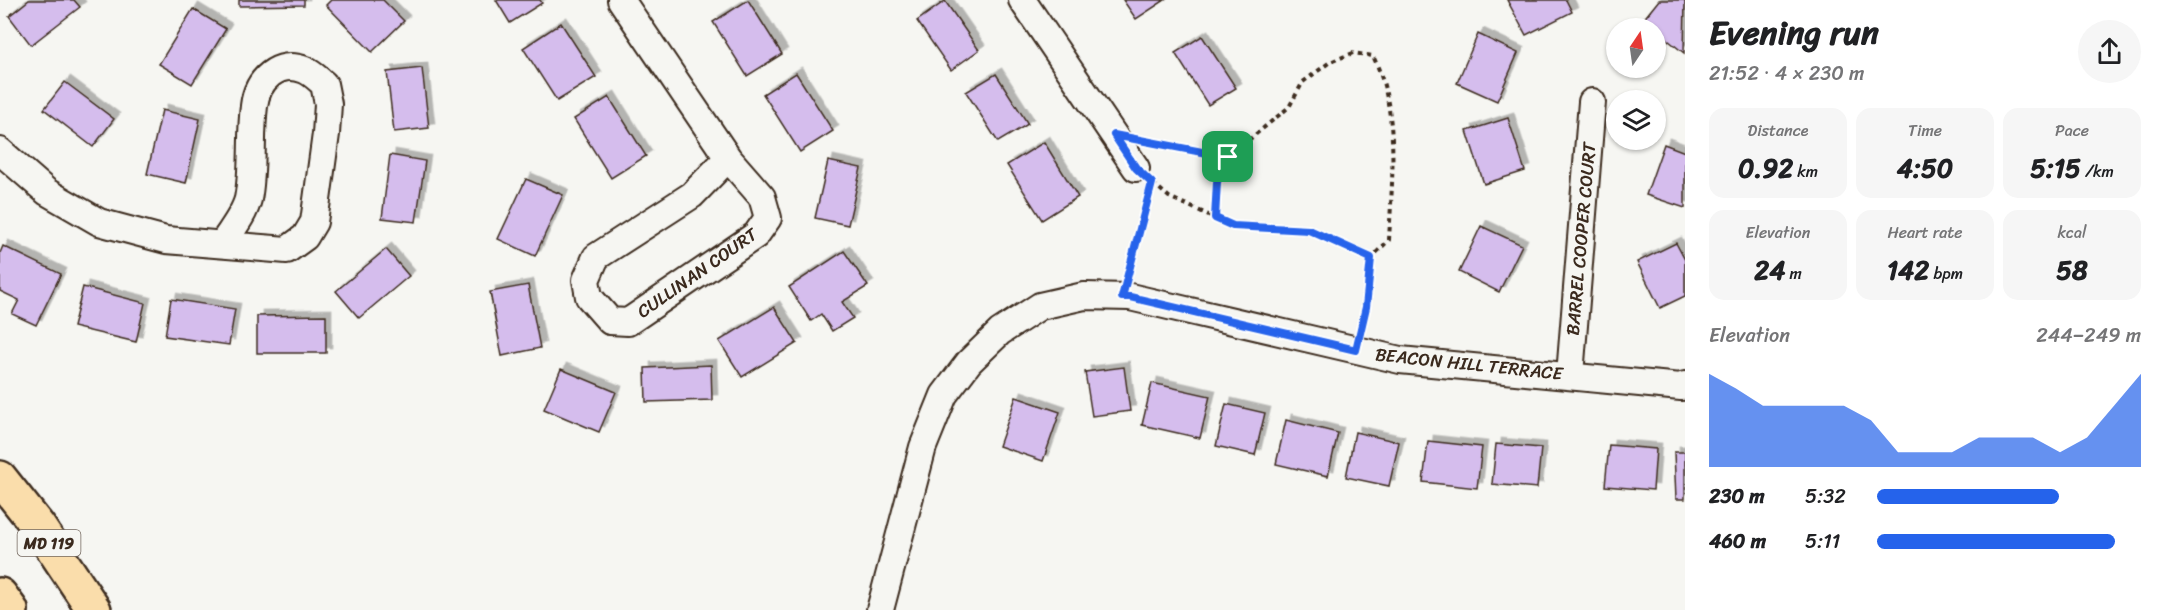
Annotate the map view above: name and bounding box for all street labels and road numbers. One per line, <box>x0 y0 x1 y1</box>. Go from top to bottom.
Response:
street label: BARREL COOPER COURT <box>1557 140 1605 337</box>
street label: CULLINAN COURT <box>630 218 765 327</box>
street label: BEACON HILL TERRACE <box>1374 338 1565 390</box>
road number: MD 119 <box>17 530 80 556</box>

